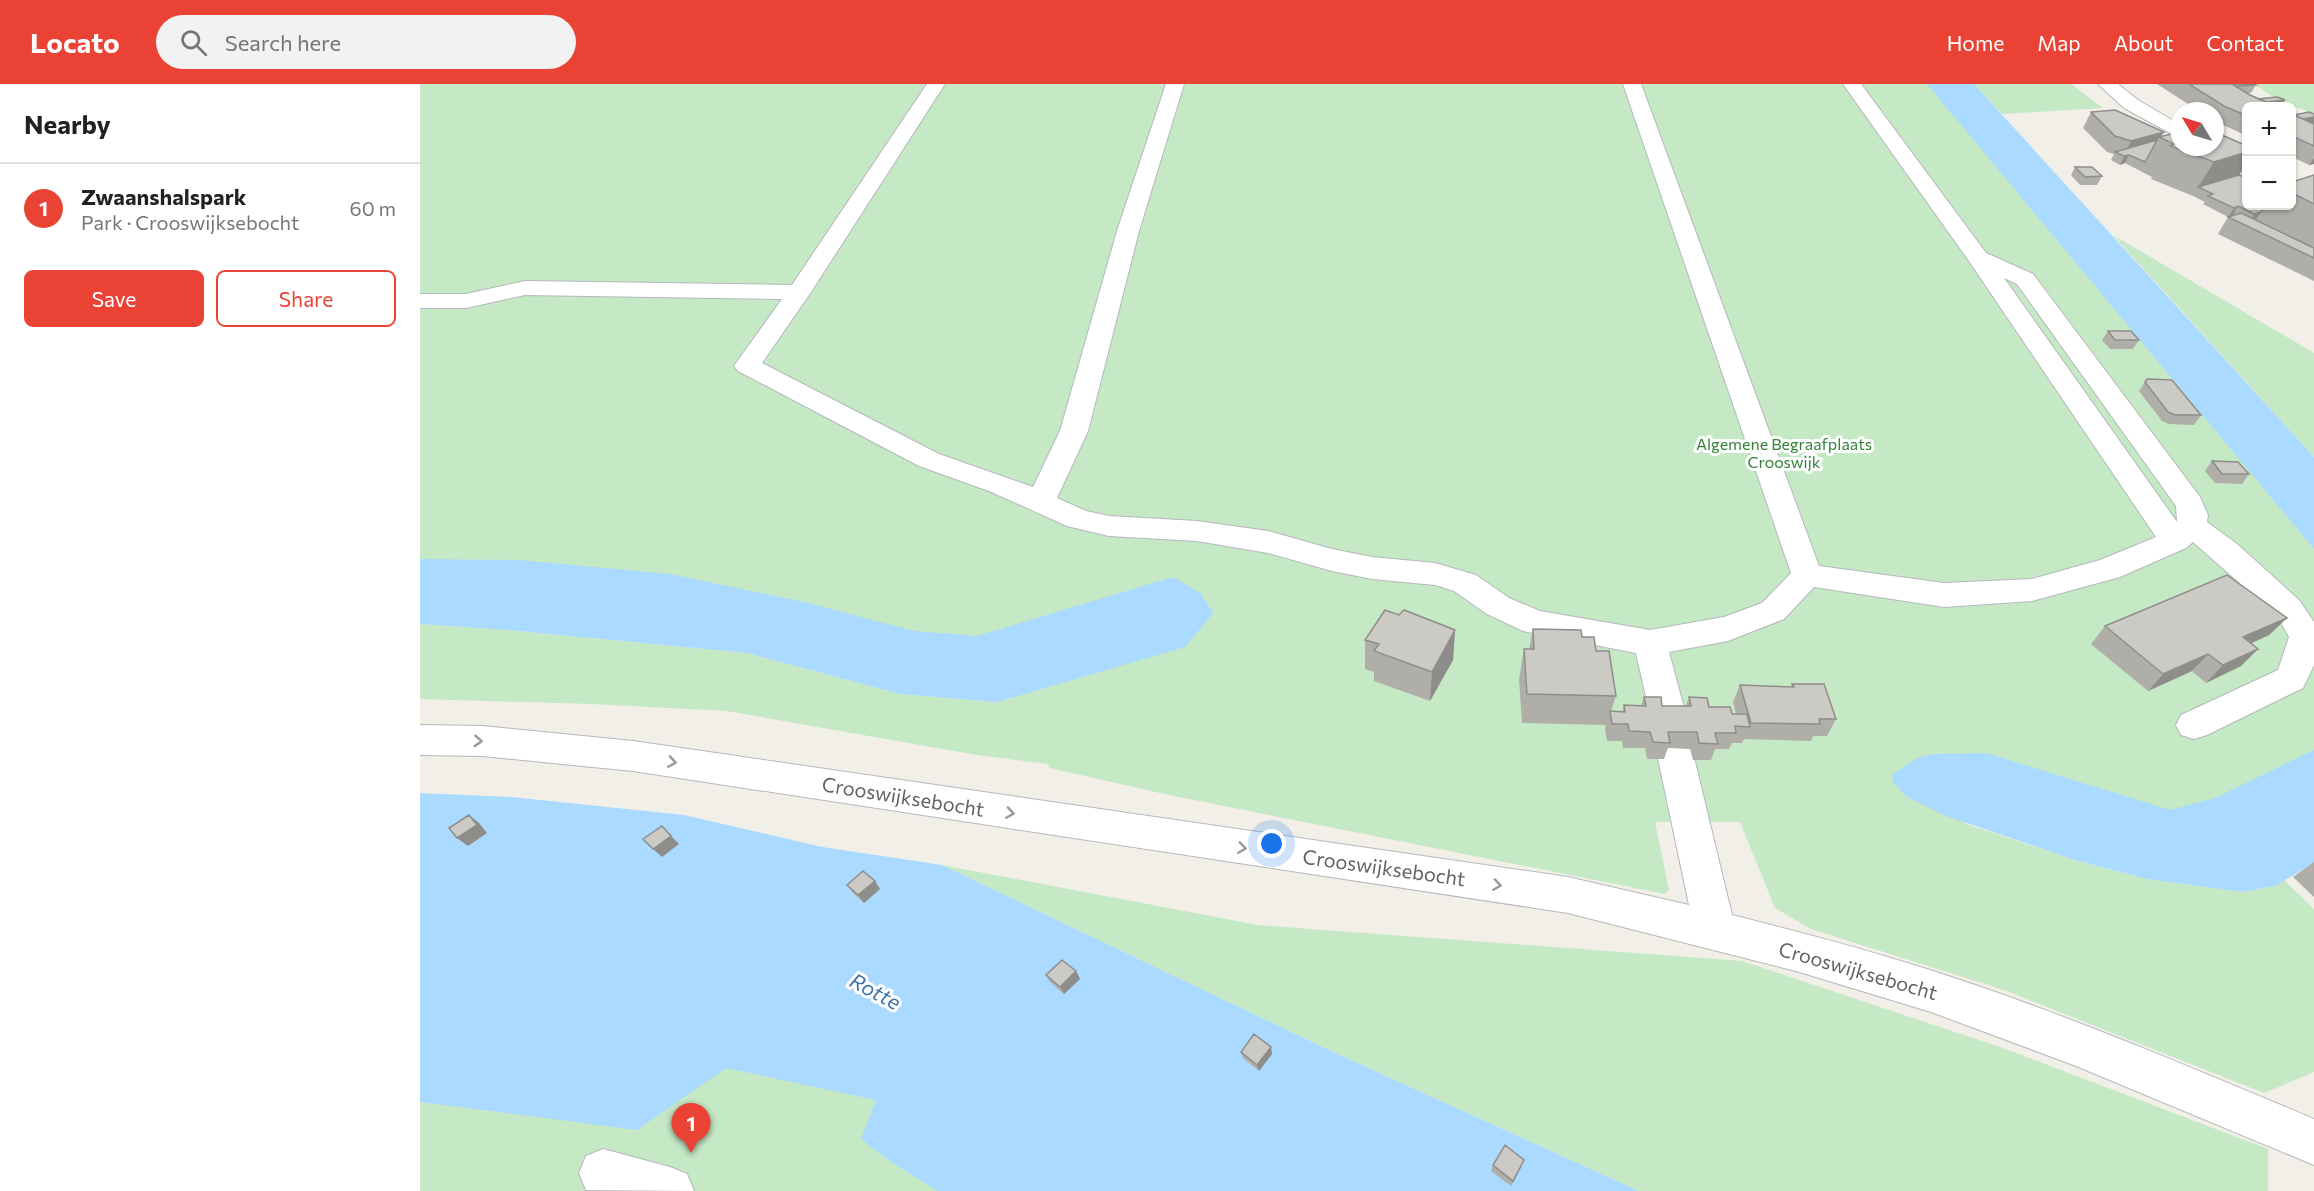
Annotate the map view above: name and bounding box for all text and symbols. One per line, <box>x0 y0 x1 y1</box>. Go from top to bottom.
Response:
search box <box>156 15 576 69</box>
text: Locato <box>30 25 120 59</box>
icon: search <box>177 26 210 59</box>
text: Search here <box>225 29 341 56</box>
text: Home <box>1947 30 2004 55</box>
text: Map <box>2037 30 2081 55</box>
text: About <box>2114 30 2173 55</box>
text: Contact <box>2206 30 2284 55</box>
north arrow <box>2170 102 2224 156</box>
map controls <box>2242 102 2296 210</box>
button: + <box>2242 102 2296 156</box>
text: Nearby <box>24 108 111 139</box>
button: − <box>2242 156 2296 210</box>
text: Zwaanshalspark <box>81 183 246 210</box>
text: 1 <box>39 196 48 220</box>
text: 60 m <box>350 196 396 220</box>
text: Park · Crooswijksebocht <box>81 210 299 234</box>
button: Save <box>24 270 204 327</box>
button: Share <box>216 270 396 327</box>
park label: Algemene Begraafplaats Crooswijk <box>1696 434 1872 471</box>
one-way arrow <box>474 735 483 747</box>
one-way arrow <box>668 756 677 768</box>
street label: Crooswijksebocht <box>820 771 986 821</box>
one-way arrow <box>1006 807 1015 819</box>
your location <box>1257 829 1286 858</box>
one-way arrow <box>1237 842 1246 854</box>
street label: Crooswijksebocht <box>1301 844 1467 890</box>
one-way arrow <box>1493 878 1502 890</box>
street label: Crooswijksebocht <box>1776 936 1940 1004</box>
water label: Rotte <box>846 967 905 1014</box>
pin: 1 <box>672 1104 710 1153</box>

